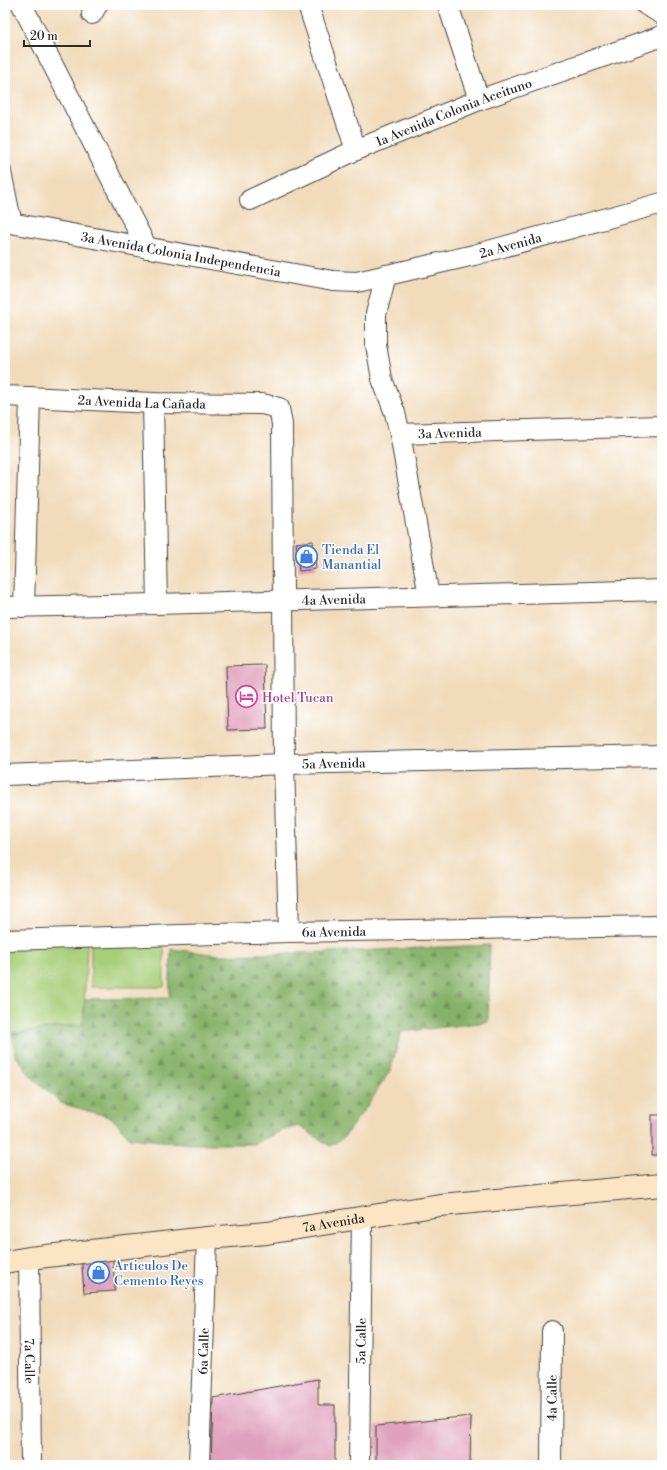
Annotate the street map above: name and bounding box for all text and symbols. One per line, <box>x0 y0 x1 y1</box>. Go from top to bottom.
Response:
scale bar <box>24 22 90 48</box>
text: 20 m <box>30 29 58 44</box>
street label: 1a Avenida Colonia Aceituno <box>373 75 534 150</box>
street label: 3a Avenida Colonia Independencia <box>80 229 283 281</box>
street label: 2a Avenida <box>478 230 544 262</box>
street label: 2a Avenida La Cañada <box>77 392 206 412</box>
street label: 3a Avenida <box>418 424 482 442</box>
place label: Tienda El Manantial <box>322 542 382 573</box>
shop icon: Tienda El Manantial <box>293 543 319 569</box>
street label: 4a Avenida <box>302 591 367 609</box>
hotel icon: Hotel Tucan <box>234 684 260 710</box>
place label: Hotel Tucan <box>262 690 334 706</box>
street label: 5a Avenida <box>302 755 366 773</box>
street label: 6a Avenida <box>302 924 367 941</box>
street label: 7a Avenida <box>301 1210 366 1236</box>
place label: Articulos De Cemento Reyes <box>113 1258 204 1289</box>
shop icon: Articulos De Cemento Reyes <box>85 1259 111 1285</box>
street label: 5a Calle <box>353 1317 370 1364</box>
street label: 6a Calle <box>195 1327 213 1375</box>
street label: 7a Calle <box>21 1338 37 1384</box>
street label: 4a Calle <box>544 1374 561 1421</box>

